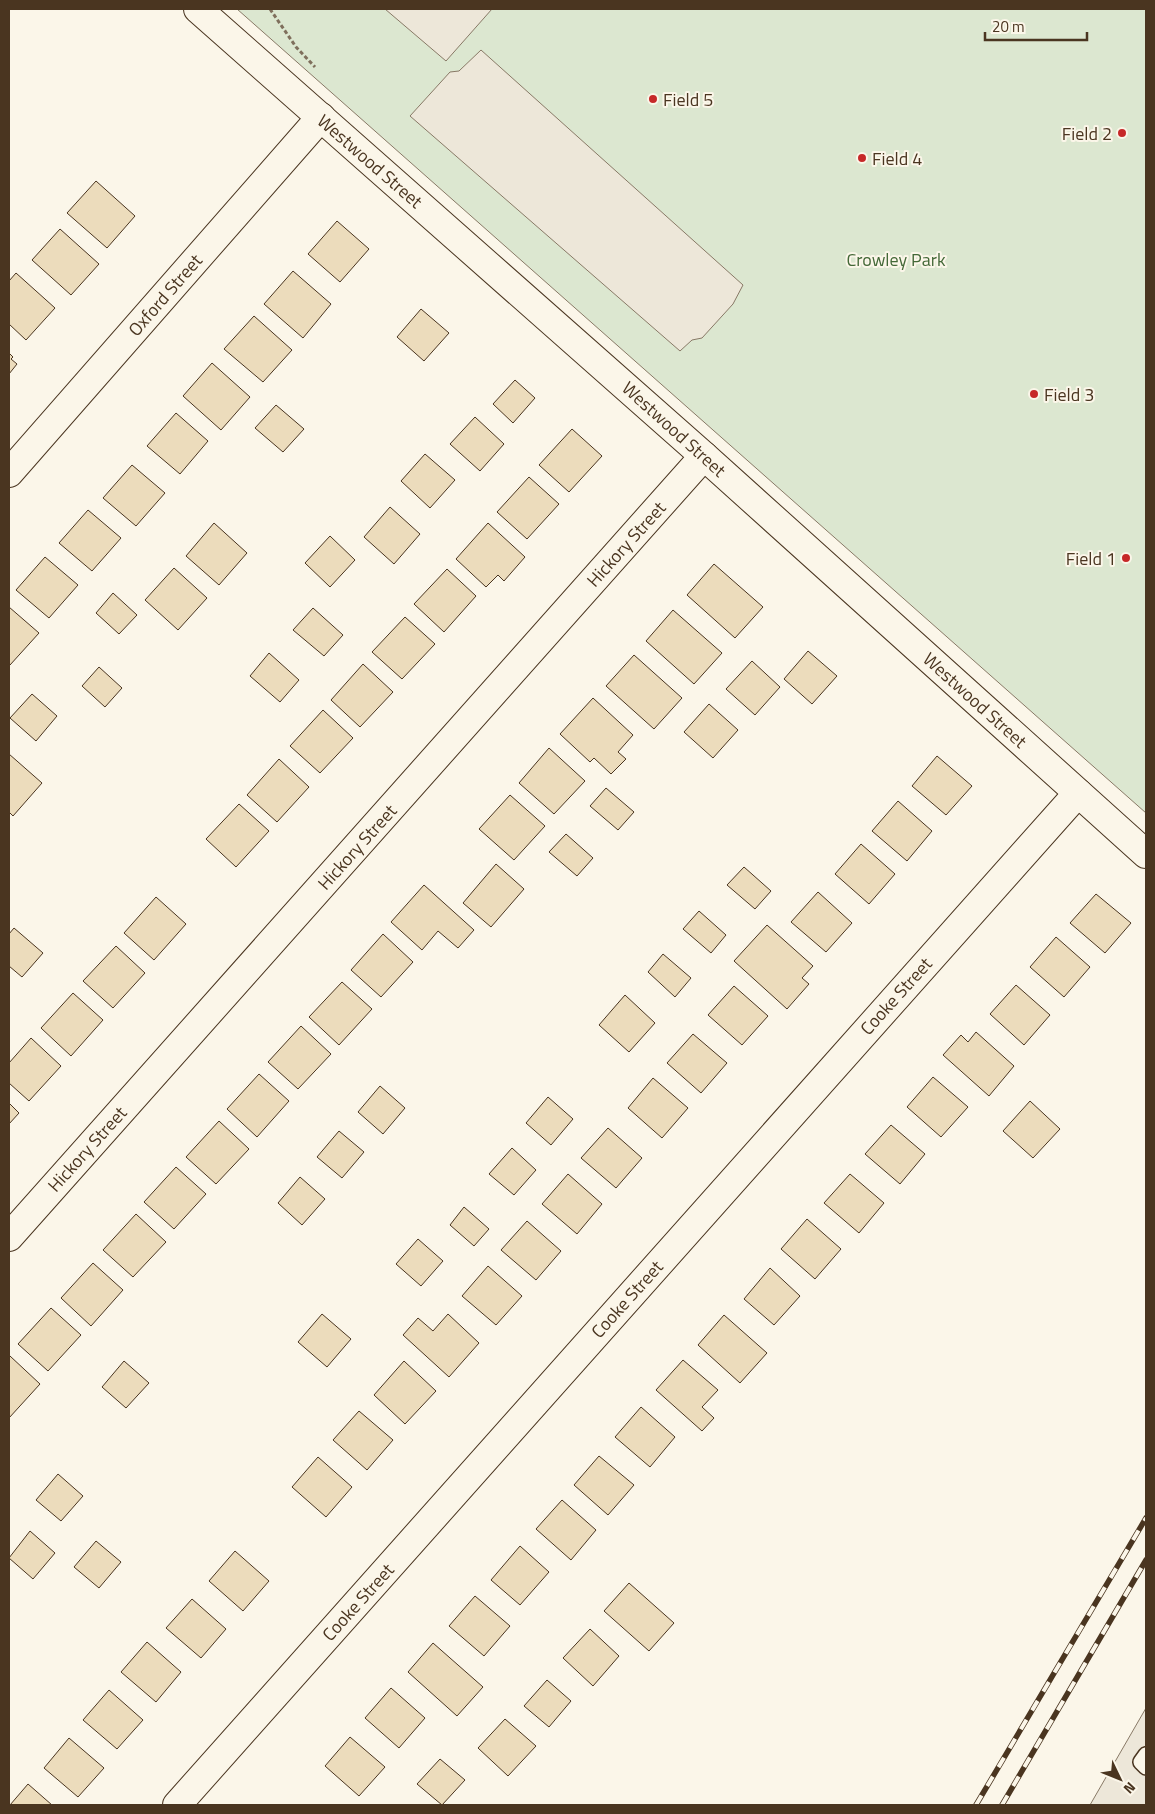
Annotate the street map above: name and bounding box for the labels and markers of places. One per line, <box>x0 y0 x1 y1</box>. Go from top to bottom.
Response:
place label: Field 5 <box>663 86 713 113</box>
marker: Field 5 <box>647 93 659 105</box>
place label: Field 2 <box>1062 120 1112 147</box>
marker: Field 2 <box>1116 127 1128 139</box>
place label: Field 4 <box>872 145 922 172</box>
marker: Field 4 <box>856 152 868 164</box>
place label: Field 3 <box>1044 381 1094 408</box>
marker: Field 3 <box>1028 388 1040 400</box>
place label: Field 1 <box>1066 545 1116 572</box>
marker: Field 1 <box>1120 552 1132 564</box>

